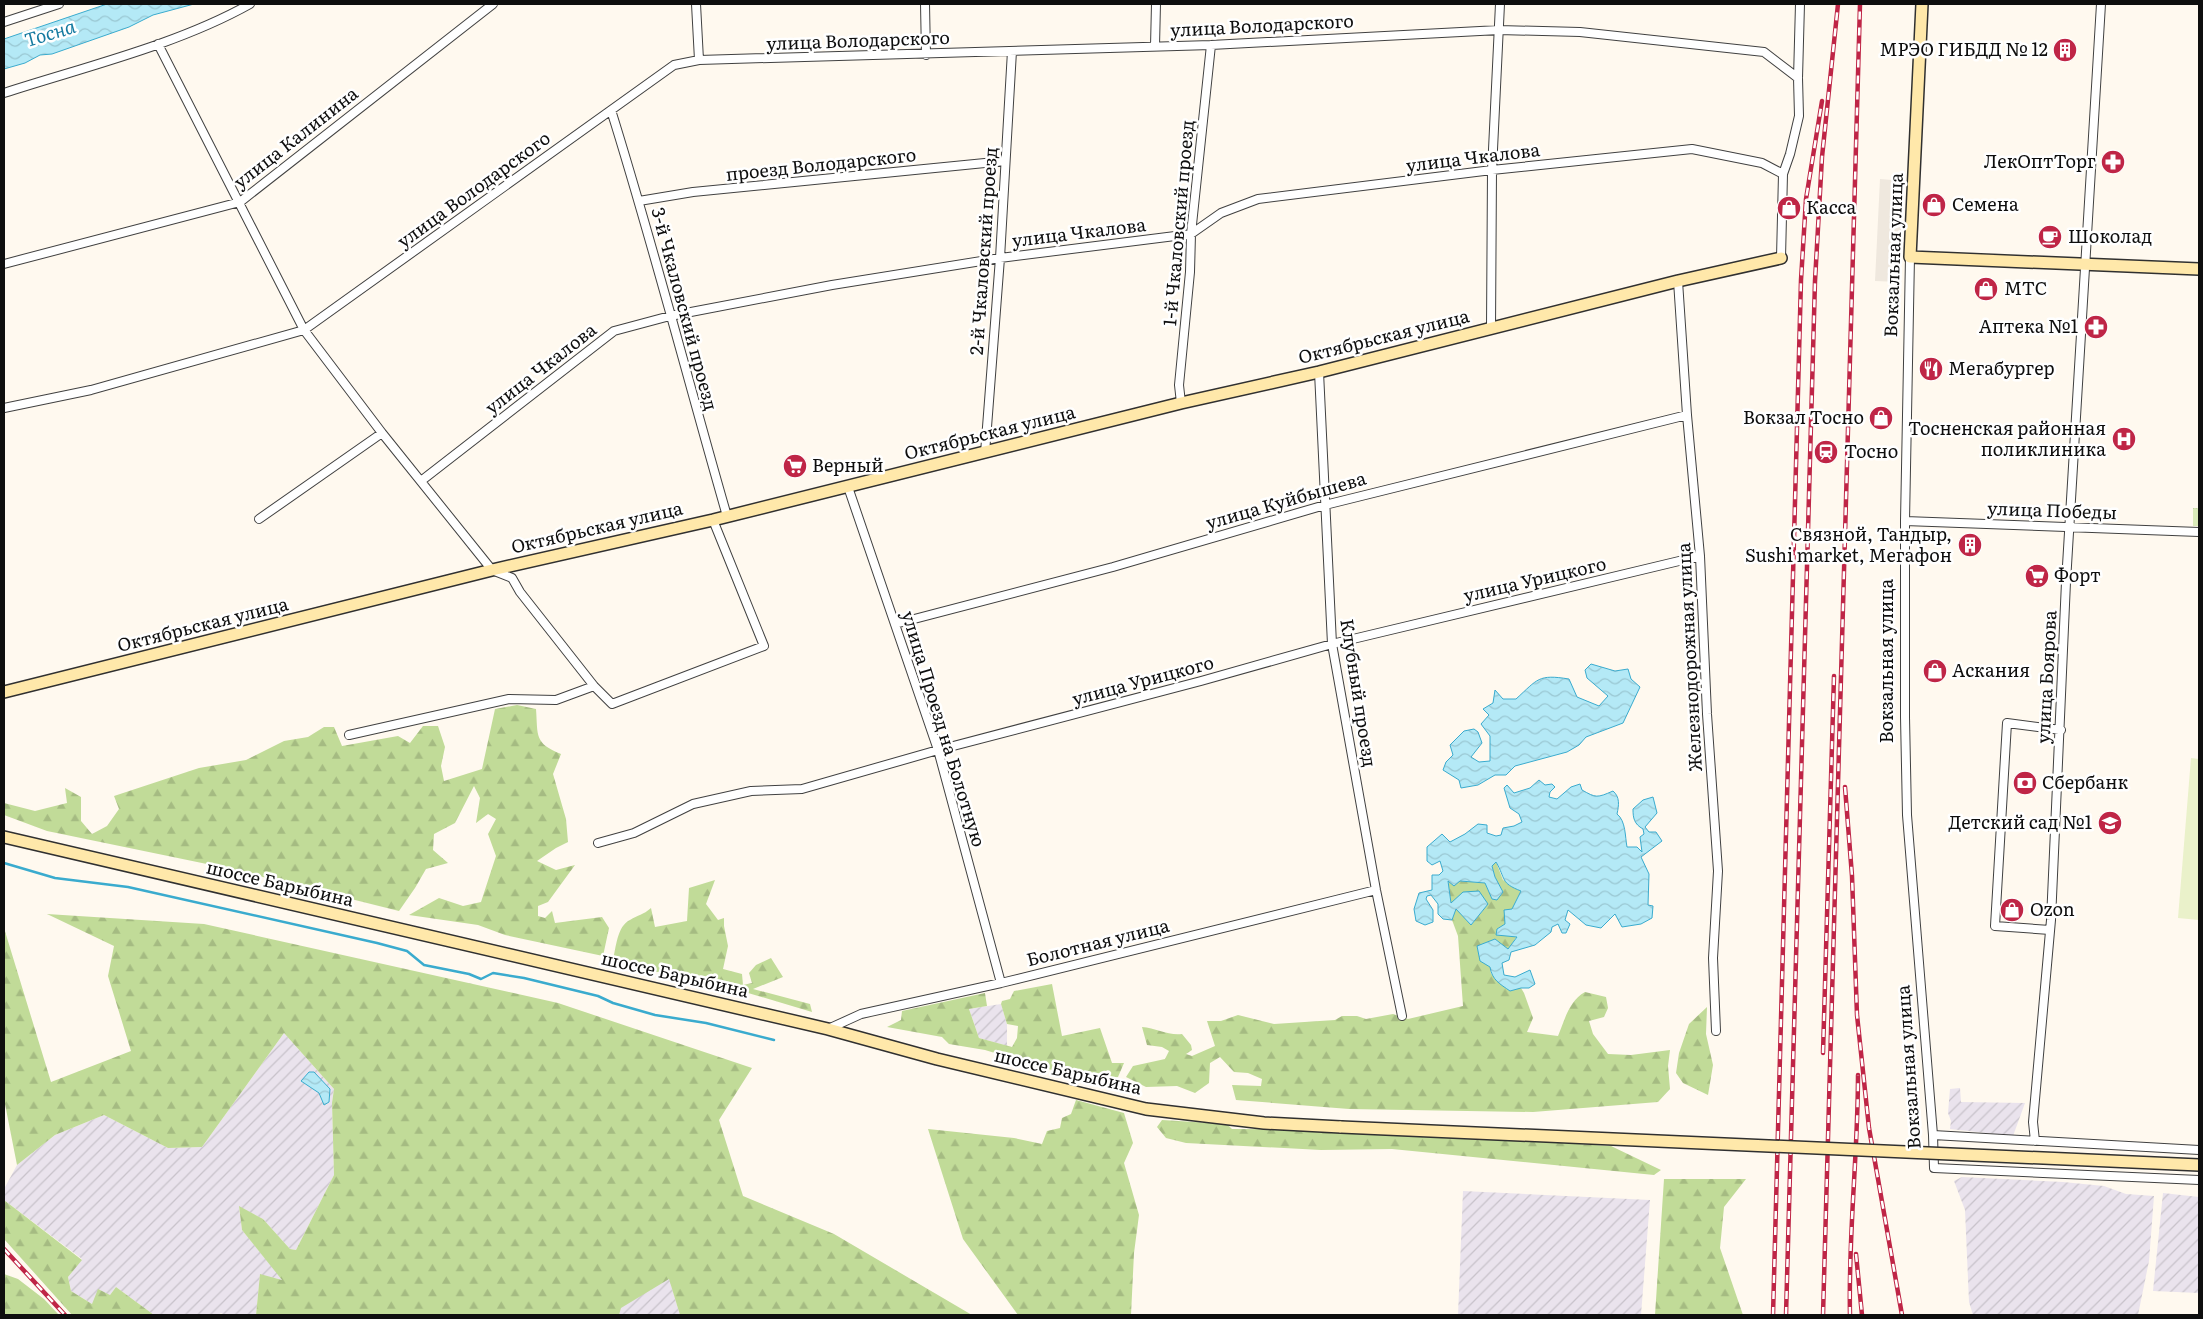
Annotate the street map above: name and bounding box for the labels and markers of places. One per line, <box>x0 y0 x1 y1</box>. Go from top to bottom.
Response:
place label: МРЭО ГИБДД № 12 <box>1879 35 2048 62</box>
building icon: МРЭО ГИБДД № 12 <box>2052 37 2078 63</box>
place label: ЛекОптТорг <box>1984 147 2096 174</box>
pharmacy icon: ЛекОптТорг <box>2100 149 2126 175</box>
place label: Семена <box>1952 190 2019 217</box>
shop icon: Семена <box>1921 192 1947 218</box>
place label: Касса <box>1806 193 1856 220</box>
shop icon: Касса <box>1776 195 1802 221</box>
place label: Шоколад <box>2068 222 2152 249</box>
cafe icon: Шоколад <box>2037 224 2063 250</box>
place label: МТС <box>2004 274 2047 301</box>
shop icon: МТС <box>1973 276 1999 302</box>
place label: Аптека №1 <box>1979 312 2078 339</box>
pharmacy icon: Аптека №1 <box>2083 314 2109 340</box>
place label: Мегабургер <box>1948 354 2055 381</box>
restaurant icon: Мегабургер <box>1918 356 1944 382</box>
place label: Вокзал Тосно <box>1743 403 1864 430</box>
shop icon: Вокзал Тосно <box>1868 405 1894 431</box>
place label: Тосненская районная поликлиника <box>1908 414 2106 462</box>
hospital icon: Тосненская районная поликлиника <box>2111 426 2137 452</box>
place label: Тосно <box>1844 437 1898 464</box>
station icon: Тосно <box>1813 439 1839 465</box>
place label: Верный <box>812 451 884 478</box>
supermarket icon: Верный <box>782 453 808 479</box>
place label: Связной, Тандыр, Sushi market, Мегафон <box>1745 520 1952 568</box>
building icon: Связной, Тандыр, Sushi market, Мегафон <box>1957 532 1983 558</box>
place label: Форт <box>2054 561 2101 588</box>
supermarket icon: Форт <box>2024 563 2050 589</box>
place label: Аскания <box>1952 656 2030 683</box>
shop icon: Аскания <box>1922 658 1948 684</box>
place label: Сбербанк <box>2042 768 2129 795</box>
bank icon: Сбербанк <box>2012 770 2038 796</box>
place label: Детский сад №1 <box>1949 808 2092 835</box>
school or university icon: Детский сад №1 <box>2097 810 2123 836</box>
place label: Ozon <box>2030 895 2075 922</box>
shop icon: Ozon <box>1999 897 2025 923</box>

